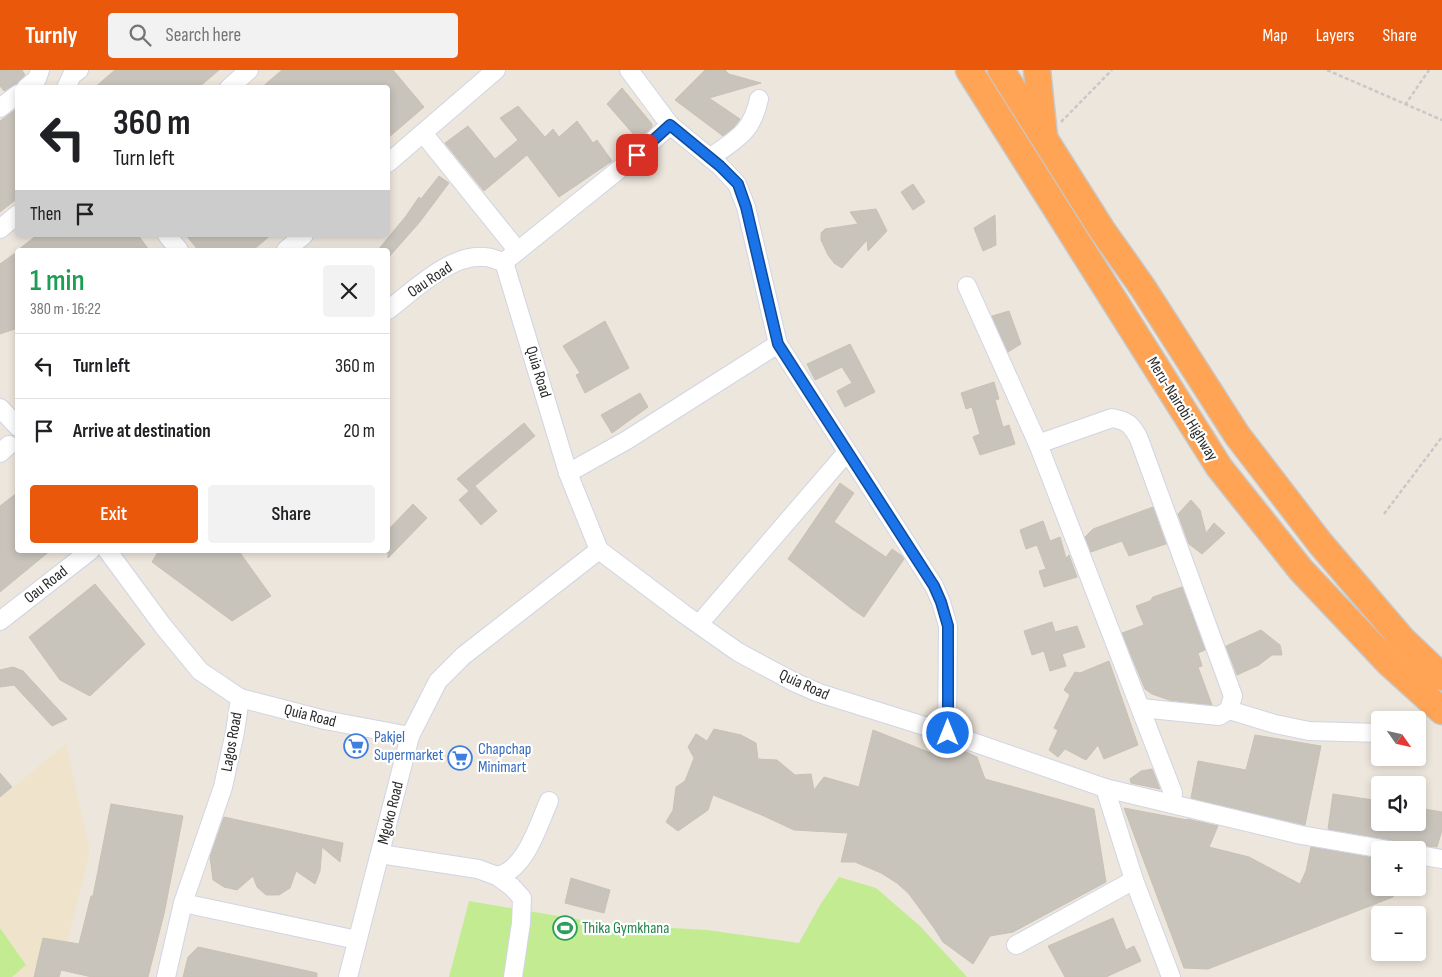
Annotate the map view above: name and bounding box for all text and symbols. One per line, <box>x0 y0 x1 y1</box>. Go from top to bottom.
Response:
search box <box>108 13 458 58</box>
text: Turnly <box>25 21 78 50</box>
icon: search <box>126 21 154 49</box>
text: Search here <box>166 24 241 47</box>
text: Map <box>1263 25 1288 46</box>
text: Layers <box>1316 25 1355 46</box>
text: Share <box>1383 25 1417 46</box>
text: 360 m <box>113 102 190 145</box>
icon: left <box>30 105 95 170</box>
pin <box>616 134 658 176</box>
icon: arrive <box>623 141 651 169</box>
text: Turn left <box>113 145 175 172</box>
icon: arrive <box>71 200 99 228</box>
text: Then <box>30 203 61 226</box>
street label: Oau Road <box>404 258 456 302</box>
text: 1 min <box>30 263 85 299</box>
button: close <box>323 265 375 317</box>
text: 380 m · 16:22 <box>30 300 101 319</box>
street label: Quia Road <box>521 344 555 400</box>
icon: left <box>30 352 58 380</box>
street label: Meru-Nairobi Highway <box>1142 354 1222 464</box>
text: Turn left <box>73 355 130 378</box>
text: 360 m <box>335 355 375 378</box>
icon: arrive <box>30 417 58 445</box>
text: Arrive at destination <box>73 420 211 443</box>
text: 20 m <box>343 420 375 443</box>
button: Exit <box>30 485 198 543</box>
button: Share <box>208 485 375 543</box>
street label: Oau Road <box>21 562 71 608</box>
street label: Quia Road <box>776 666 832 704</box>
street label: Quia Road <box>282 700 338 732</box>
position arrow <box>921 706 973 758</box>
street label: Lagos Road <box>217 711 247 773</box>
north arrow <box>1371 711 1426 766</box>
map controls <box>1371 711 1426 961</box>
place label: Pakjel Supermarket <box>374 728 443 765</box>
supermarket icon: Pakjel Supermarket <box>343 733 369 759</box>
place label: Chapchap Minimart <box>478 740 531 777</box>
supermarket icon: Chapchap Minimart <box>447 745 473 771</box>
button: sound <box>1371 776 1426 831</box>
street label: Mgoko Road <box>374 780 408 846</box>
button: + <box>1371 841 1426 896</box>
button: − <box>1371 906 1426 961</box>
sports icon: Thika Gymkhana <box>552 915 578 941</box>
place label: Thika Gymkhana <box>582 919 669 938</box>

